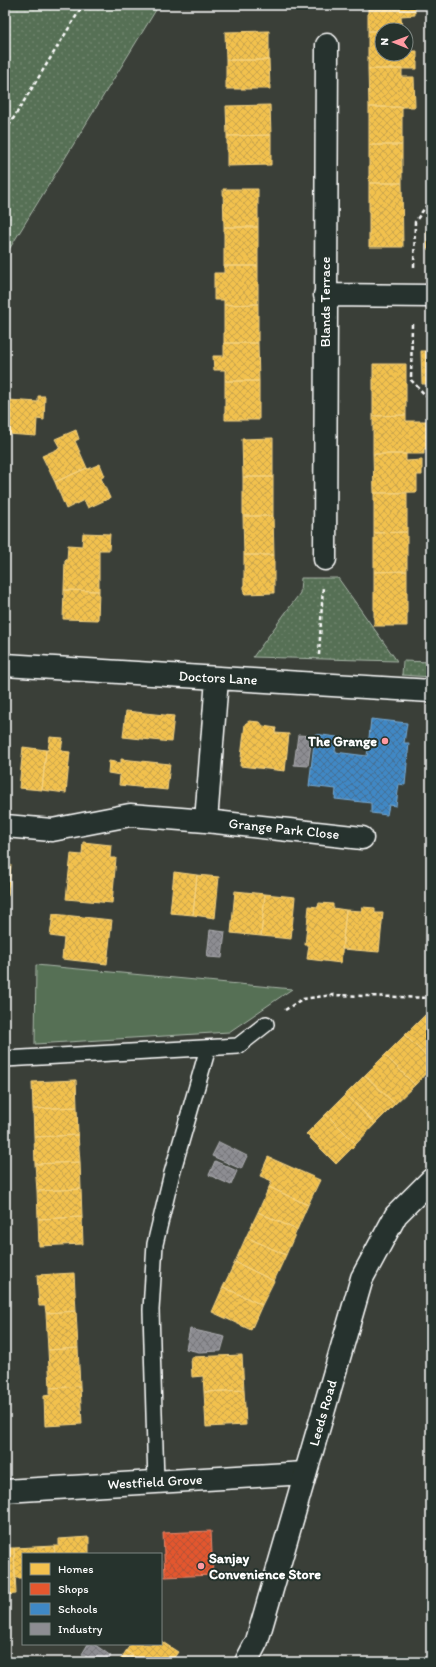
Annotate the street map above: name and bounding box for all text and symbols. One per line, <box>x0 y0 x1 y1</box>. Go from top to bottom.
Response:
north arrow <box>374 22 414 62</box>
text: N <box>378 38 391 46</box>
street label: Blands Terrace <box>317 256 334 347</box>
street label: Doctors Lane <box>178 667 258 689</box>
place label: The Grange <box>307 733 377 750</box>
marker: The Grange <box>380 736 390 746</box>
street label: Grange Park Close <box>228 815 340 843</box>
street label: Leeds Road <box>305 1378 341 1448</box>
street label: Westfield Grove <box>107 1471 203 1493</box>
place label: Sanjay Convenience Store <box>209 1550 321 1583</box>
legend <box>22 1553 162 1645</box>
marker: Sanjay Convenience Store <box>196 1561 206 1571</box>
text: Homes <box>58 1562 94 1576</box>
text: Shops <box>58 1582 89 1596</box>
text: Schools <box>58 1602 97 1616</box>
text: Industry <box>58 1622 103 1636</box>

